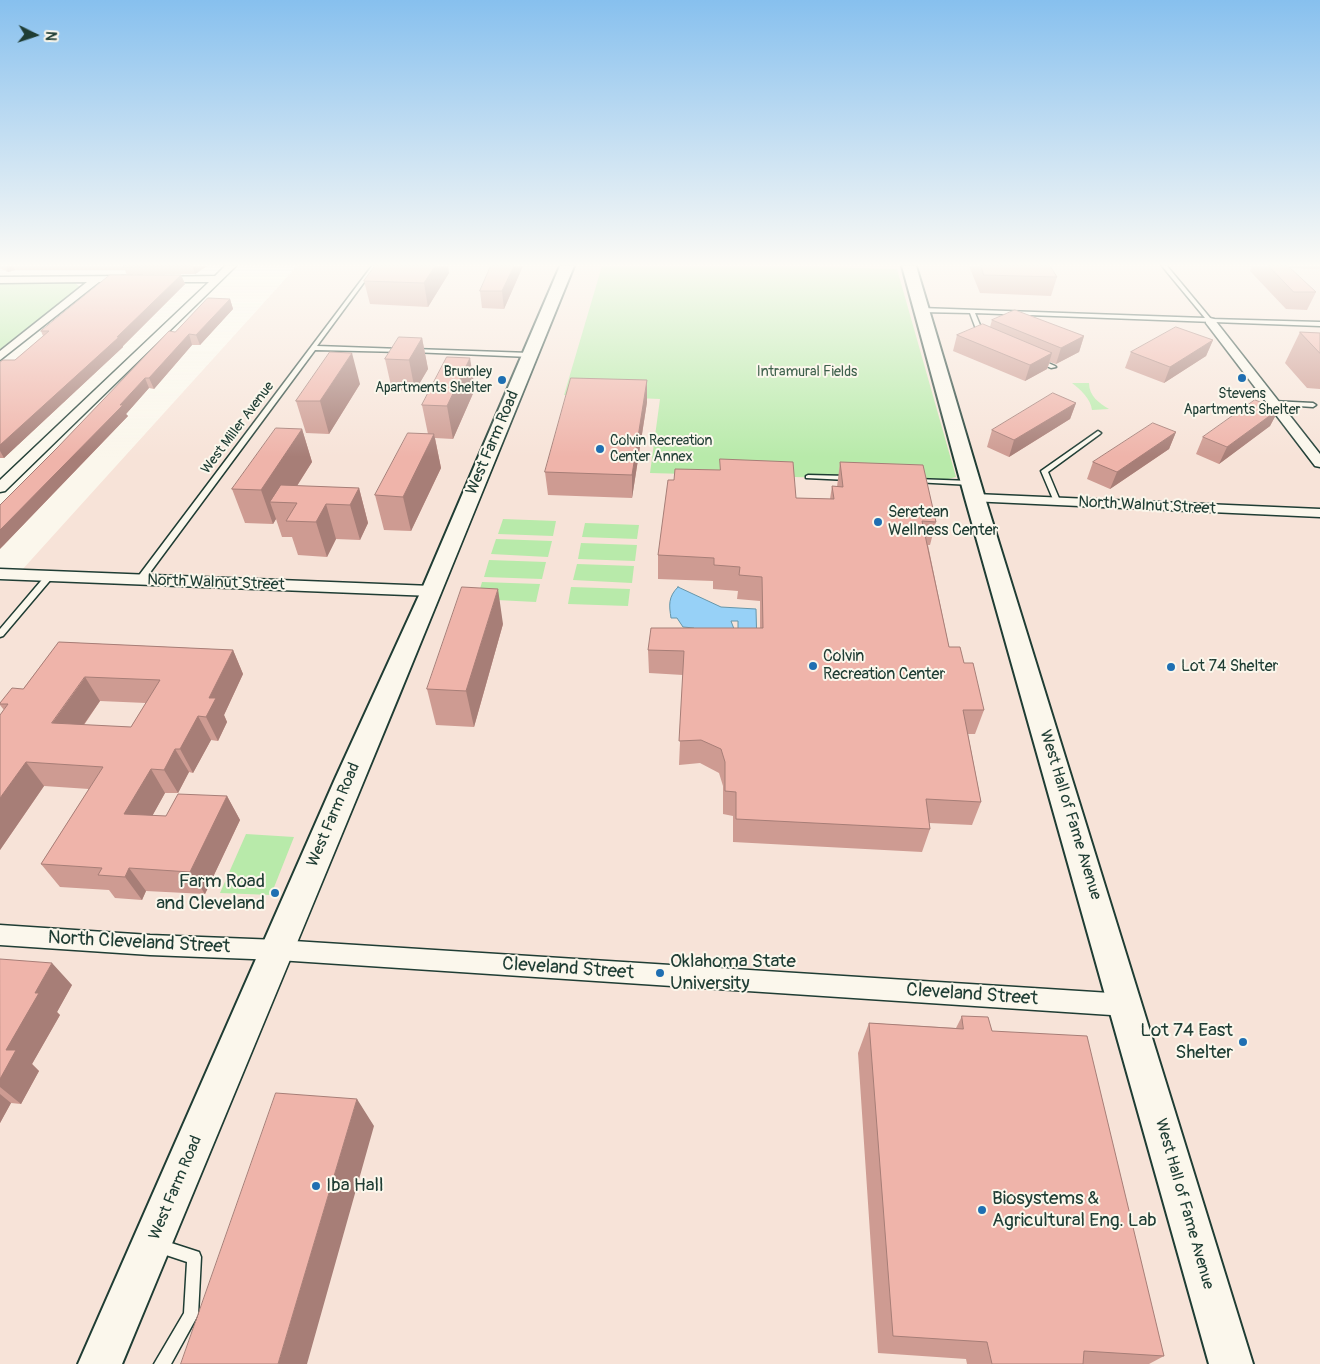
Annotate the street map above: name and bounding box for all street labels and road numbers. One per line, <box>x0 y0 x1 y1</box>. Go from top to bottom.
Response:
street label: West Miller Avenue <box>198 379 278 477</box>
street label: West Farm Road <box>462 388 524 498</box>
street label: North Walnut Street <box>1078 493 1216 519</box>
street label: North Walnut Street <box>147 571 285 595</box>
street label: West Hall of Fame Avenue <box>1035 728 1105 902</box>
street label: West Farm Road <box>303 760 365 870</box>
street label: North Cleveland Street <box>47 927 231 959</box>
street label: Cleveland Street <box>501 953 635 985</box>
street label: Cleveland Street <box>905 979 1039 1011</box>
street label: West Hall of Fame Avenue <box>1150 1116 1218 1292</box>
street label: West Farm Road <box>145 1133 207 1243</box>

